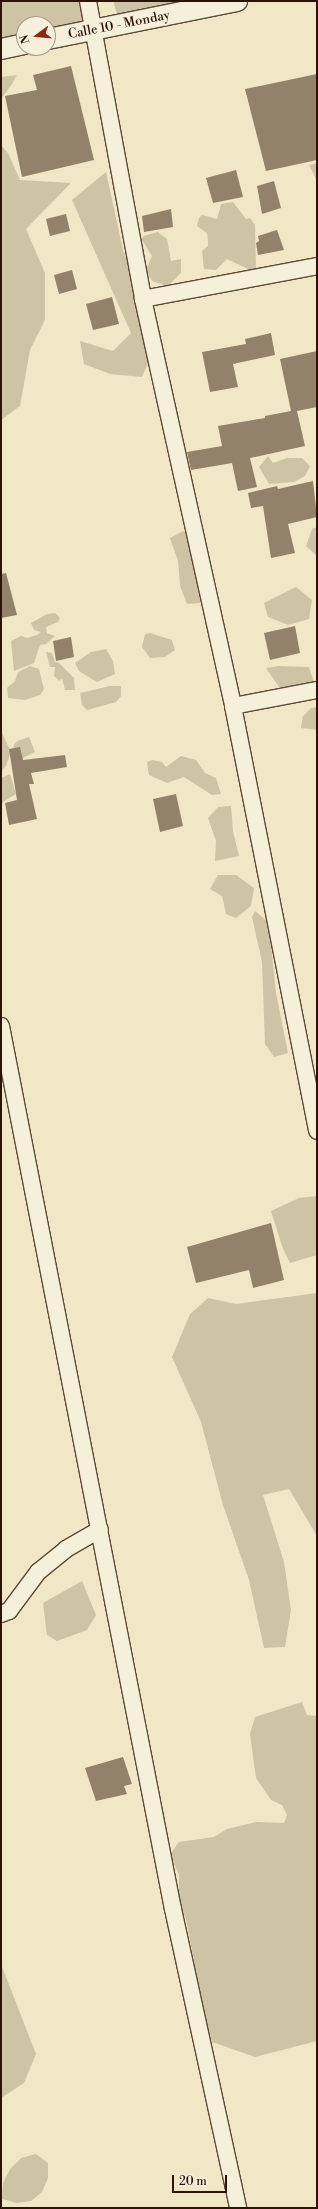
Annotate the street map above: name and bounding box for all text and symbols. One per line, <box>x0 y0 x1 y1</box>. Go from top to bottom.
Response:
street label: Calle 10 - Monday <box>67 7 171 43</box>
north arrow <box>16 16 56 56</box>
text: N <box>17 33 33 45</box>
scale bar <box>174 2167 229 2193</box>
text: 20 m <box>179 2174 207 2189</box>

